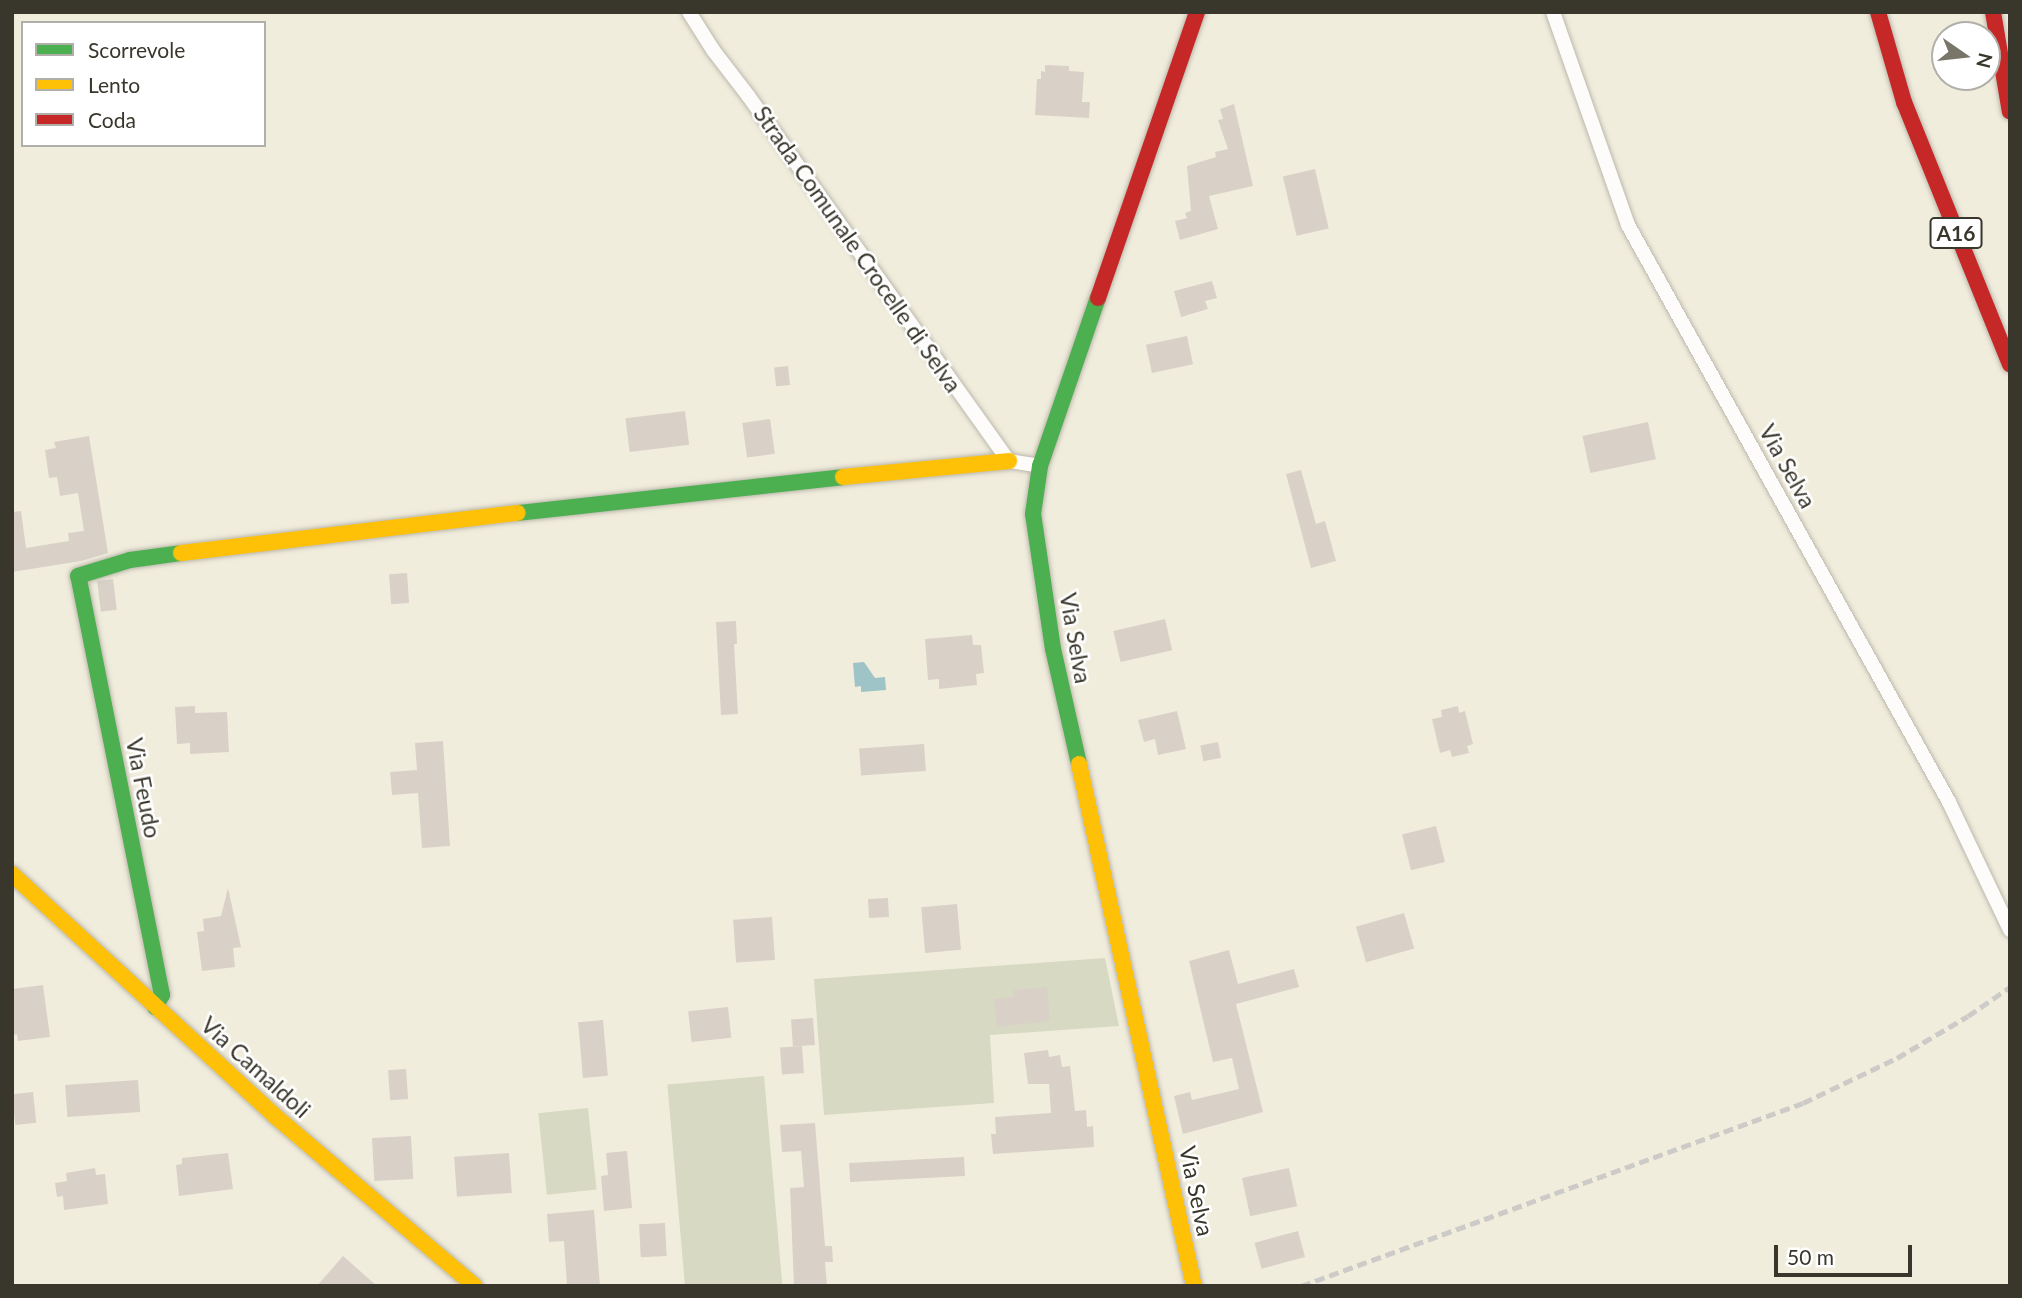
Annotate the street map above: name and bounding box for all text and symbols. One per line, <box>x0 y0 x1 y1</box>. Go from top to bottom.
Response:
legend <box>21 21 266 147</box>
north arrow <box>1931 21 2001 91</box>
text: Scorrevole <box>88 37 185 62</box>
text: N <box>1972 51 1998 71</box>
text: Lento <box>88 72 140 97</box>
street label: Strada Comunale Crocelle di Selva <box>748 101 968 397</box>
text: Coda <box>88 107 136 132</box>
road number: A16 <box>1928 216 1984 250</box>
street label: Via Selva <box>1754 419 1822 513</box>
street label: Via Selva <box>1054 591 1098 685</box>
street label: Via Feudo <box>121 736 167 840</box>
street label: Via Camaldoli <box>196 1011 316 1123</box>
street label: Via Selva <box>1174 1143 1220 1239</box>
scale bar <box>1777 1232 1915 1276</box>
text: 50 m <box>1787 1244 1834 1269</box>

